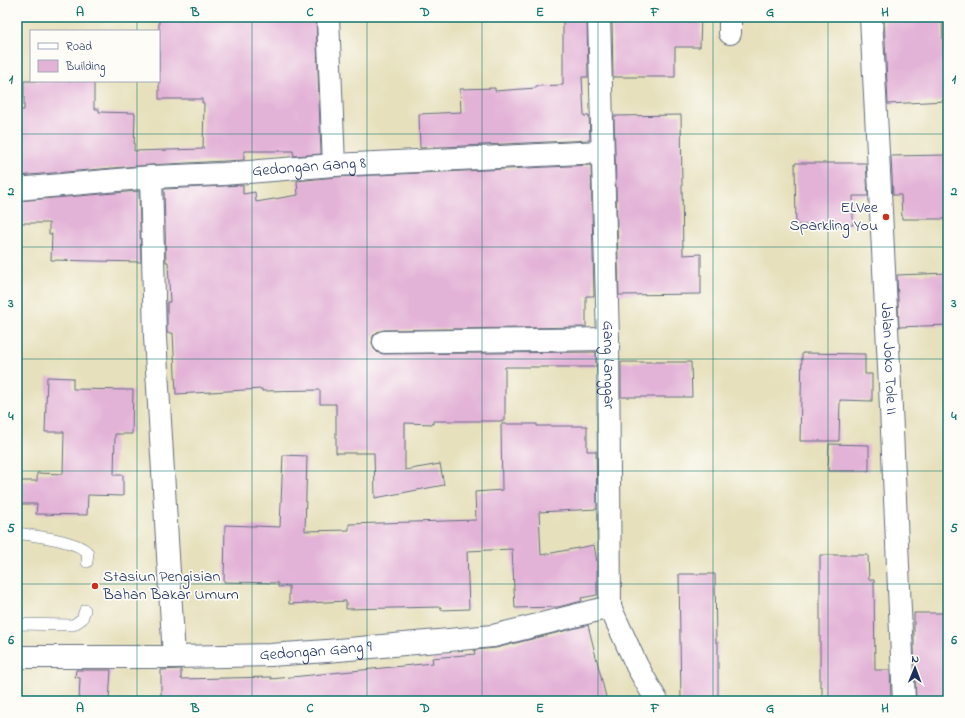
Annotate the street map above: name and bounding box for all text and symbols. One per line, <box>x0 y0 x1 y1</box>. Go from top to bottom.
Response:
text: A <box>76 3 84 22</box>
text: B <box>190 3 200 22</box>
text: C <box>306 3 314 22</box>
text: D <box>419 3 430 22</box>
text: E <box>536 3 544 22</box>
text: F <box>650 3 660 22</box>
text: G <box>766 3 774 22</box>
text: H <box>881 3 889 22</box>
legend <box>30 30 160 82</box>
text: Road <box>66 38 92 56</box>
text: Building <box>65 58 105 77</box>
text: 1 <box>9 70 14 89</box>
text: 1 <box>952 70 957 89</box>
street label: Gedongan Gang 8 <box>251 151 367 184</box>
text: 2 <box>7 182 15 201</box>
text: 2 <box>950 182 958 201</box>
place label: ELVee Sparkling You <box>789 196 879 238</box>
marker: ELVee Sparkling You <box>881 212 891 222</box>
text: 3 <box>7 294 14 313</box>
text: 3 <box>950 294 957 313</box>
street label: Jalan Joko Tole II <box>874 302 903 415</box>
street label: Gang Langgar <box>595 320 621 409</box>
text: 4 <box>7 407 14 426</box>
text: 4 <box>950 407 957 426</box>
text: 5 <box>7 519 15 538</box>
text: 5 <box>950 519 958 538</box>
place label: Stasiun Pengisian Bahan Bakar Umum <box>102 565 239 607</box>
marker: Stasiun Pengisian Bahan Bakar Umum <box>90 581 100 591</box>
text: 6 <box>7 631 14 650</box>
text: 6 <box>950 631 957 650</box>
street label: Gedongan Gang 9 <box>259 635 373 667</box>
north arrow <box>895 648 935 688</box>
text: N <box>911 651 919 667</box>
text: A <box>76 699 84 718</box>
text: B <box>190 699 200 718</box>
text: C <box>306 699 314 718</box>
text: D <box>419 699 430 718</box>
text: E <box>536 699 544 718</box>
text: F <box>650 699 660 718</box>
text: G <box>766 699 774 718</box>
text: H <box>881 699 889 718</box>

